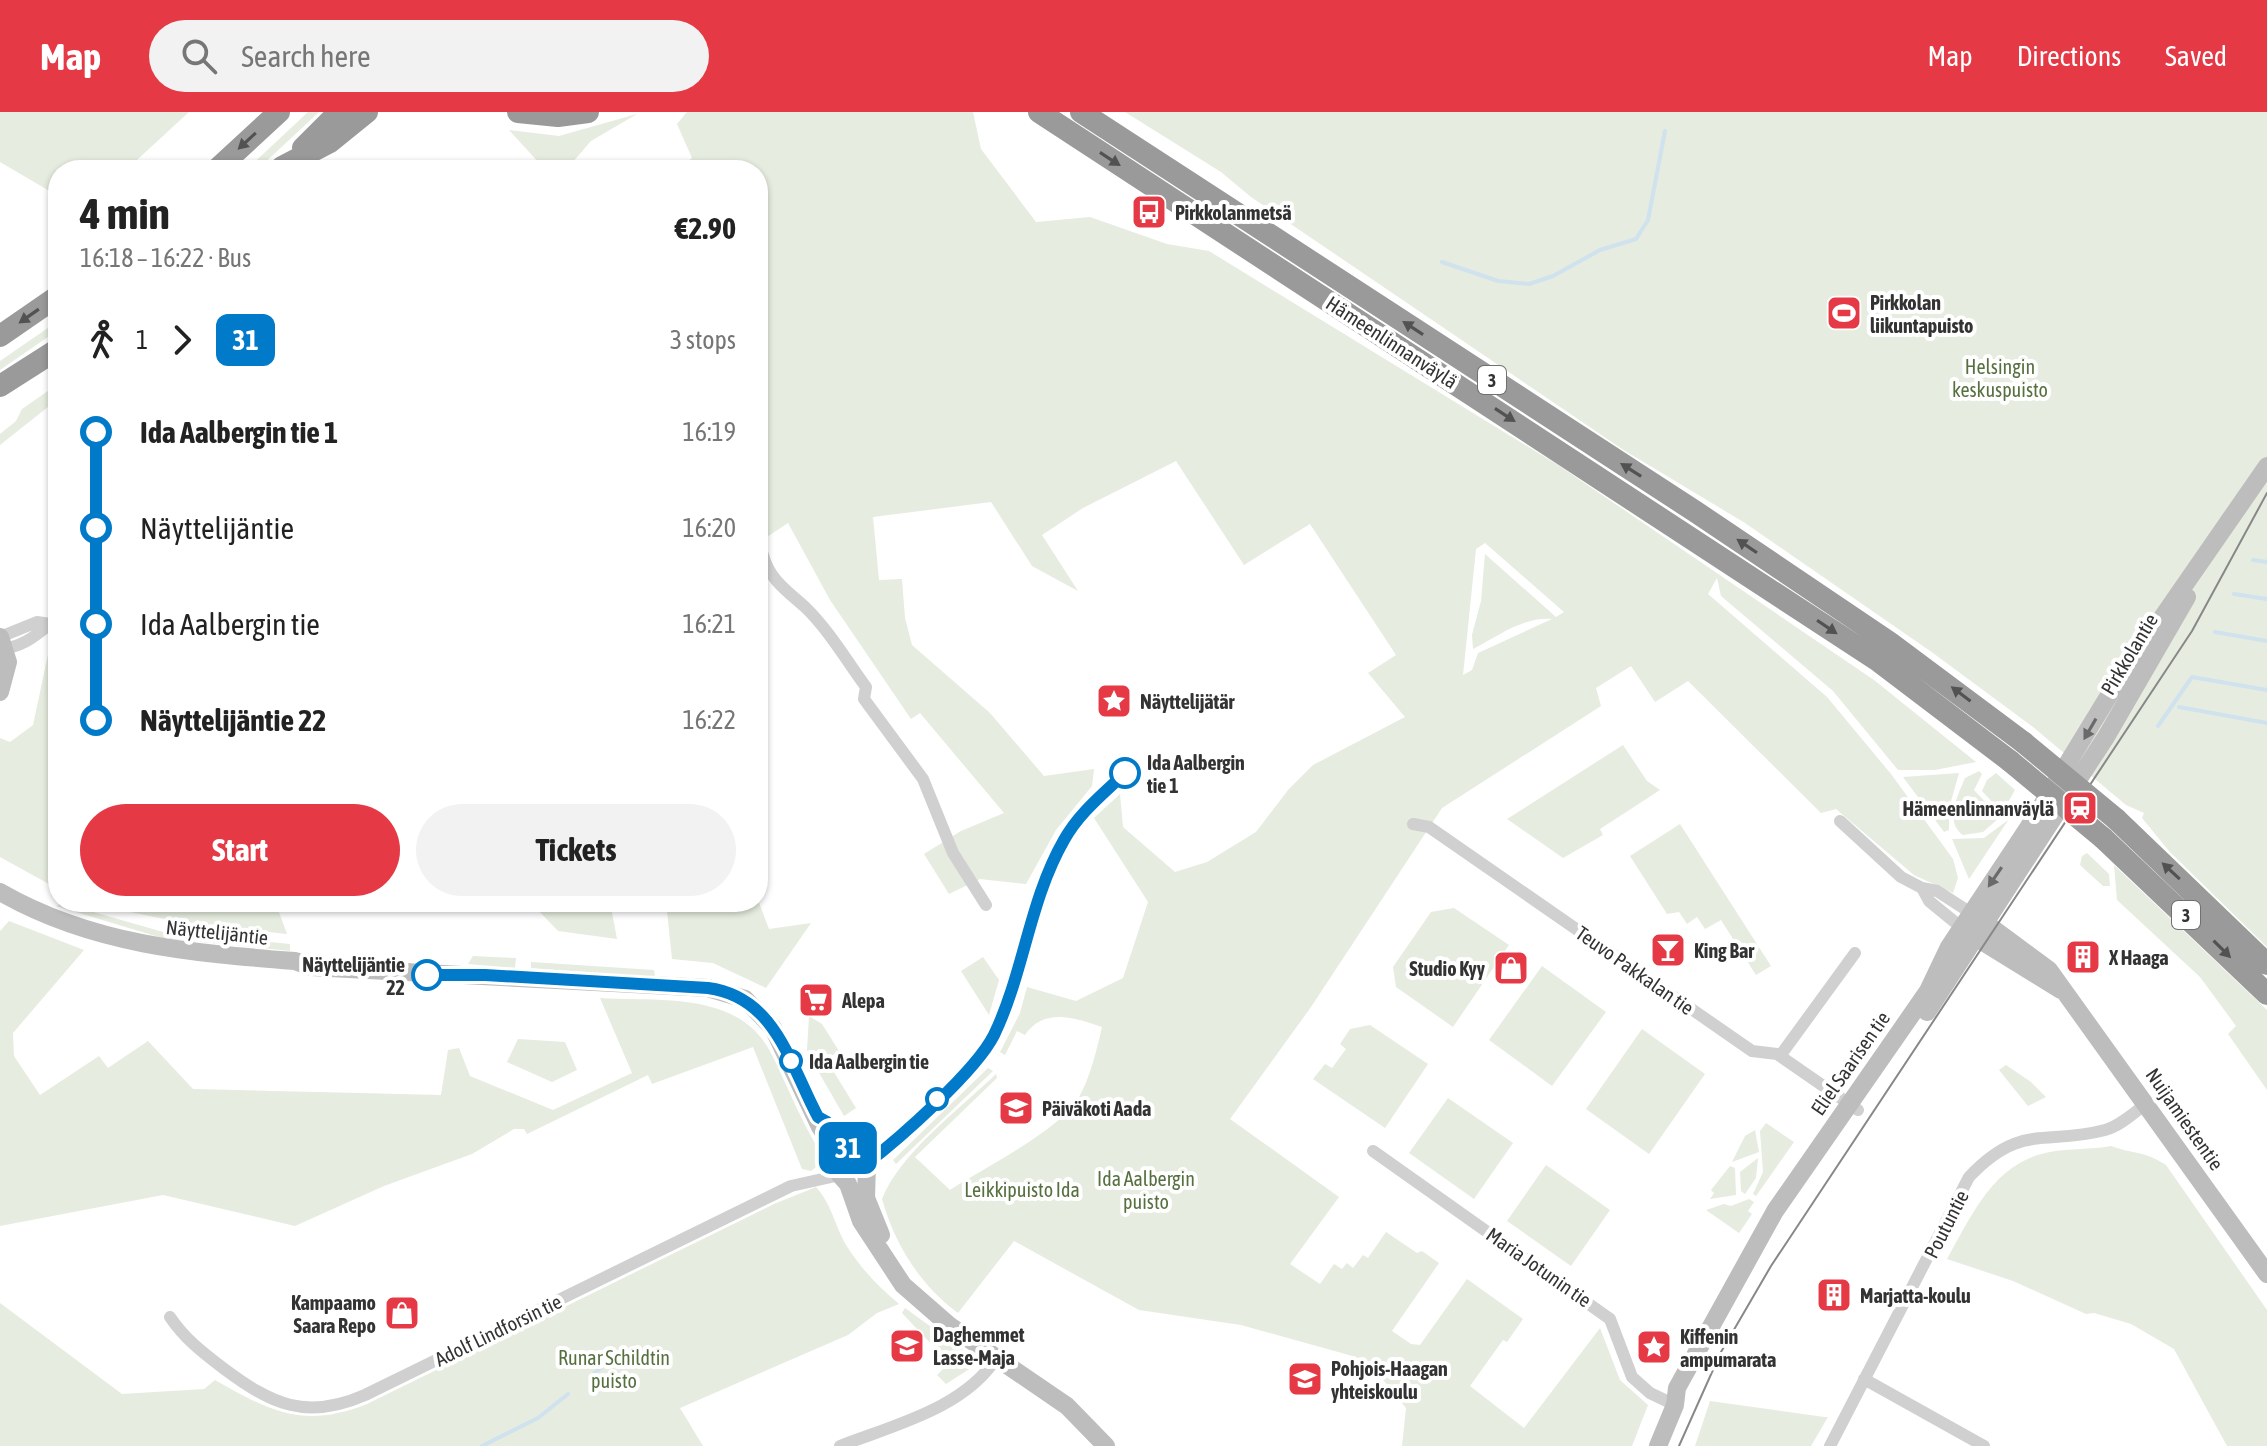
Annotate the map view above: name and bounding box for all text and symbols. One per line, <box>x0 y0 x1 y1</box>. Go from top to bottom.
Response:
search box <box>149 20 709 92</box>
icon: search <box>177 34 221 78</box>
text: Map <box>40 35 101 78</box>
text: Search here <box>241 39 371 73</box>
text: Map <box>1928 40 1973 72</box>
text: Directions <box>2017 40 2121 72</box>
text: Saved <box>2165 40 2227 72</box>
one-way arrow <box>238 132 258 149</box>
one-way arrow <box>1100 151 1121 166</box>
text: 4 min <box>80 188 170 238</box>
bus stop icon: Pirkkolanmetsä <box>1130 193 1168 231</box>
place label: Pirkkolanmetsä <box>1175 201 1292 224</box>
text: €2.90 <box>675 211 736 245</box>
text: 16:18 – 16:22 · Bus <box>80 243 251 273</box>
street label: Hämeenlinnanväylä <box>1322 291 1462 393</box>
place label: Pirkkolan liikuntapuisto <box>1870 291 1973 337</box>
sports icon: Pirkkolan liikuntapuisto <box>1825 294 1863 332</box>
one-way arrow <box>19 308 40 323</box>
icon: walk <box>80 318 124 362</box>
icon: forward <box>160 318 204 362</box>
one-way arrow <box>1402 321 1423 336</box>
text: 31 <box>232 324 259 356</box>
text: 1 <box>136 325 148 355</box>
text: 3 stops <box>670 325 736 355</box>
park label: Helsingin keskuspuisto <box>1952 355 2048 401</box>
road number: 3 <box>1478 366 1506 394</box>
one-way arrow <box>1495 408 1516 423</box>
text: Ida Aalbergin tie 1 <box>140 415 338 449</box>
text: 16:19 <box>682 417 736 447</box>
one-way arrow <box>1620 462 1641 477</box>
text: Näyttelijäntie <box>140 511 294 545</box>
text: 16:20 <box>682 513 736 543</box>
one-way arrow <box>1737 539 1758 554</box>
text: Ida Aalbergin tie <box>140 607 320 641</box>
text: 16:21 <box>682 609 736 639</box>
street label: Pirkkolantie <box>2096 609 2162 699</box>
one-way arrow <box>1816 619 1838 634</box>
place icon: Näyttelijätär <box>1095 682 1133 720</box>
one-way arrow <box>1951 687 1971 703</box>
place label: Näyttelijätär <box>1140 690 1236 713</box>
text: Näyttelijäntie 22 <box>140 703 326 737</box>
text: 16:22 <box>682 705 736 735</box>
one-way arrow <box>2083 717 2097 740</box>
place label: Ida Aalbergin tie 1 <box>1146 751 1245 797</box>
marker: Ida Aalbergin tie 1 <box>1110 758 1140 788</box>
station icon: Hämeenlinnanväylä <box>2061 789 2099 827</box>
place label: Hämeenlinnanväylä <box>1902 797 2054 820</box>
button: Start <box>80 804 400 896</box>
button: Tickets <box>416 804 736 896</box>
one-way arrow <box>2162 862 2181 880</box>
one-way arrow <box>1988 867 2003 888</box>
road number: 3 <box>2172 901 2200 929</box>
street label: Näyttelijäntie <box>165 915 269 949</box>
street label: Teuvo Pakkalan tie <box>1572 921 1698 1019</box>
bar icon: King Bar <box>1649 931 1687 969</box>
building icon: X Haaga <box>2064 938 2102 976</box>
place label: King Bar <box>1694 939 1755 962</box>
one-way arrow <box>2212 939 2231 957</box>
place label: X Haaga <box>2108 946 2168 969</box>
shop icon: Studio Kyy <box>1492 949 1530 987</box>
place label: Näyttelijäntie 22 <box>302 953 405 999</box>
place label: Studio Kyy <box>1409 957 1486 980</box>
marker: Näyttelijäntie 22 <box>412 960 442 990</box>
supermarket icon: Alepa <box>797 981 835 1019</box>
place label: Alepa <box>841 989 885 1012</box>
street label: Eliel Saarisen tie <box>1806 1007 1894 1119</box>
marker: Ida Aalbergin tie <box>780 1050 802 1072</box>
place label: Ida Aalbergin tie <box>809 1050 929 1073</box>
street label: Nuijamiestentie <box>2141 1064 2229 1174</box>
unlabelled marker <box>926 1088 948 1110</box>
school or university icon: Päiväkoti Aada <box>997 1089 1035 1127</box>
place label: Päiväkoti Aada <box>1042 1097 1151 1120</box>
line badge: 31 <box>812 1122 884 1174</box>
text: 31 <box>835 1132 861 1164</box>
park label: Ida Aalbergin puisto <box>1097 1167 1195 1213</box>
park label: Leikkipuisto Ida <box>964 1178 1080 1201</box>
street label: Poutuntie <box>1919 1186 1973 1262</box>
street label: Maria Jotunin tie <box>1482 1222 1596 1312</box>
building icon: Marjatta-koulu <box>1815 1276 1853 1314</box>
place label: Marjatta-koulu <box>1860 1284 1971 1307</box>
street label: Adolf Lindforsin tie <box>431 1289 565 1371</box>
place label: Kampaamo Saara Repo <box>291 1291 376 1337</box>
shop icon: Kampaamo Saara Repo <box>383 1294 421 1332</box>
place label: Daghemmet Lasse-Maja <box>933 1323 1025 1369</box>
place label: Kiffenin ampumarata <box>1680 1325 1776 1371</box>
school or university icon: Daghemmet Lasse-Maja <box>888 1327 926 1365</box>
place icon: Kiffenin ampumarata <box>1635 1328 1673 1366</box>
park label: Runar Schildtin puisto <box>558 1346 670 1392</box>
place label: Pohjois-Haagan yhteiskoulu <box>1331 1357 1448 1403</box>
school or university icon: Pohjois-Haagan yhteiskoulu <box>1286 1360 1324 1398</box>

